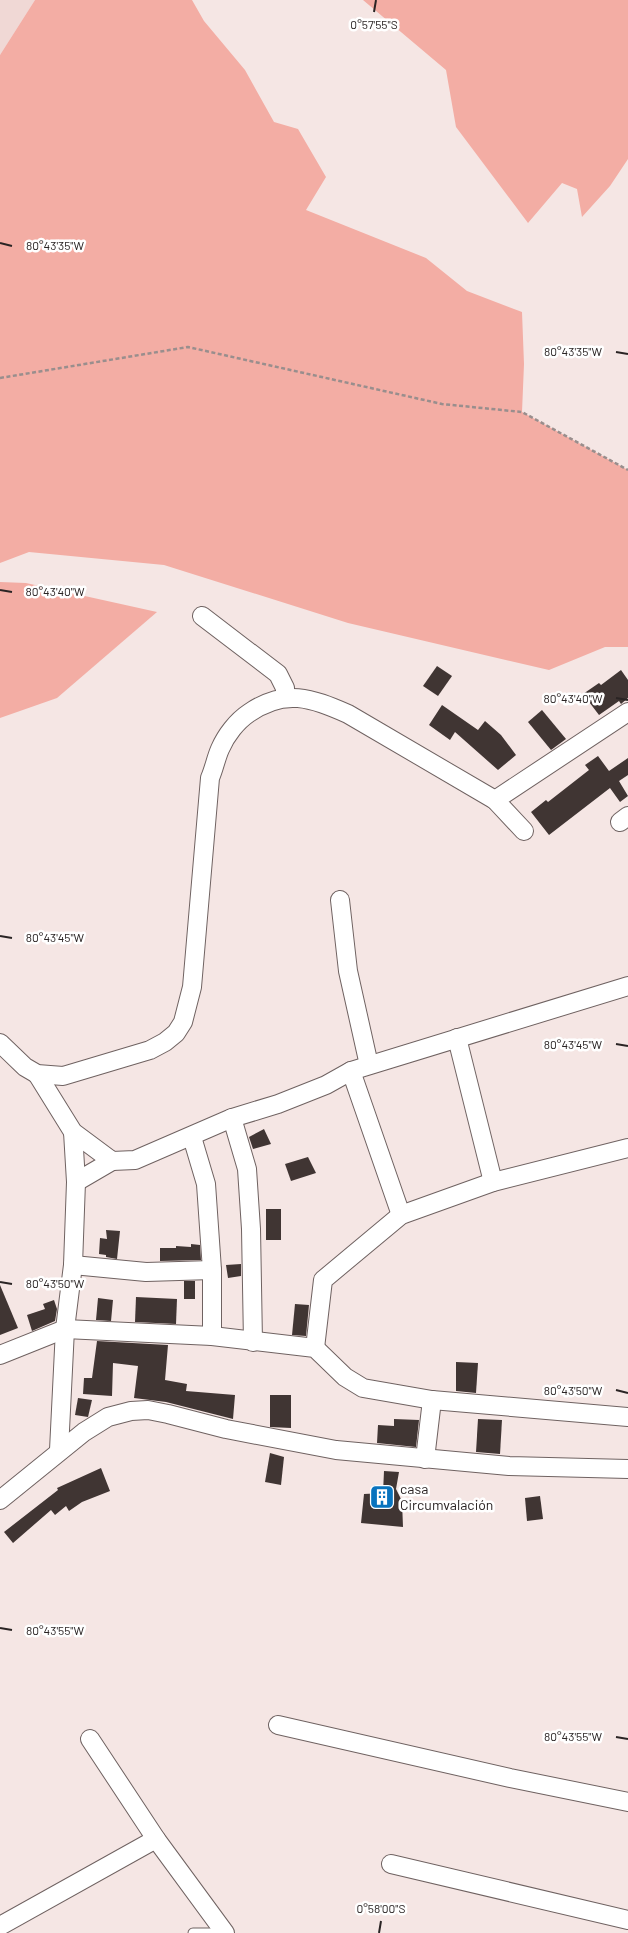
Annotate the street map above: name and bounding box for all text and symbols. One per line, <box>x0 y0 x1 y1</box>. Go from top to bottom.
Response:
text: 0°57'55"S <box>350 17 398 31</box>
text: 80°43'35"W <box>26 238 84 252</box>
text: 80°43'35"W <box>544 344 602 358</box>
text: 80°43'40"W <box>26 584 85 598</box>
text: 80°43'40"W <box>544 691 603 705</box>
text: 80°43'45"W <box>26 930 85 944</box>
text: 80°43'45"W <box>544 1037 603 1051</box>
text: 80°43'50"W <box>26 1276 85 1290</box>
text: 80°43'50"W <box>544 1383 603 1397</box>
place label: casa Circumvalación <box>400 1480 493 1513</box>
building icon: casa Circumvalación <box>369 1484 395 1510</box>
text: 80°43'55"W <box>26 1623 84 1637</box>
text: 80°43'55"W <box>544 1729 602 1743</box>
text: 0°58'00"S <box>356 1901 406 1915</box>

